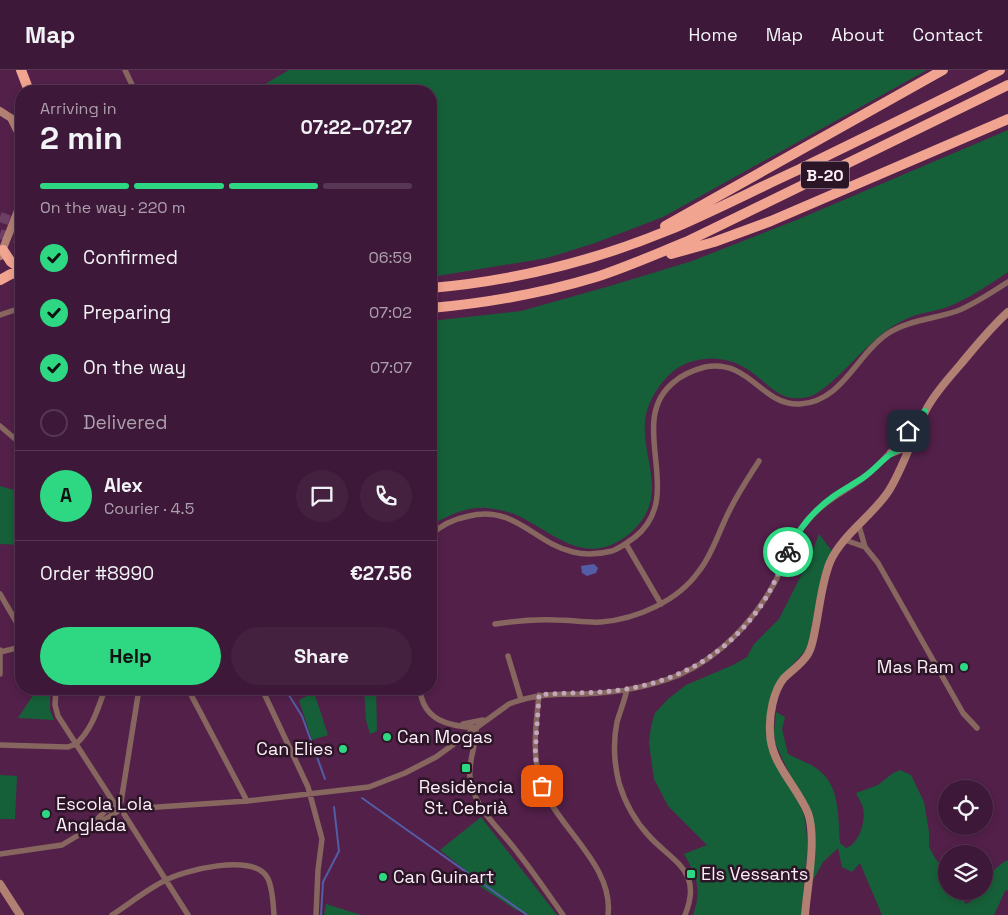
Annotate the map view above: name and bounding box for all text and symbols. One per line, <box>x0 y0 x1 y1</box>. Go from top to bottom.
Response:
text: Map <box>25 19 75 50</box>
text: Home <box>689 23 738 46</box>
text: Map <box>766 23 803 46</box>
text: About <box>831 23 885 46</box>
text: Contact <box>913 23 983 46</box>
text: Arriving in <box>40 98 117 119</box>
text: 07:22–07:27 <box>300 115 412 140</box>
text: 2 min <box>40 118 123 158</box>
road number: B-20 <box>801 162 849 188</box>
text: On the way · 220 m <box>40 197 186 218</box>
icon: check <box>40 244 68 272</box>
text: Confirmed <box>83 245 178 270</box>
text: 06:59 <box>369 247 412 268</box>
icon: check <box>40 299 68 327</box>
text: Preparing <box>83 300 171 325</box>
text: 07:02 <box>369 302 412 323</box>
icon: check <box>40 354 68 382</box>
text: On the way <box>83 355 186 380</box>
text: 07:07 <box>370 357 412 378</box>
text: Delivered <box>83 410 168 435</box>
pin <box>887 410 929 452</box>
icon: home <box>894 417 922 445</box>
button: chat <box>296 470 348 522</box>
button: phone <box>360 470 412 522</box>
text: Alex <box>104 473 143 498</box>
text: A <box>60 483 72 508</box>
text: Courier · 4.5 <box>104 498 194 519</box>
courier <box>763 527 813 577</box>
icon: bike <box>774 538 802 566</box>
text: Order #8990 <box>40 561 154 586</box>
text: €27.56 <box>350 561 412 586</box>
button: Help <box>40 627 221 685</box>
button: Share <box>231 627 412 685</box>
place label: Mas Ram <box>877 655 954 678</box>
marker: Mas Ram <box>958 661 970 673</box>
place label: Can Mogas <box>397 725 493 748</box>
marker: Can Mogas <box>381 731 393 743</box>
place label: Can Elies <box>256 737 333 760</box>
marker: Can Elies <box>337 743 349 755</box>
marker: Residència St. Cebrià <box>460 762 472 774</box>
pin <box>521 765 563 807</box>
icon: bag <box>528 772 556 800</box>
place label: Residència St. Cebrià <box>419 775 513 819</box>
map controls <box>938 780 993 900</box>
button: locate <box>938 780 993 835</box>
place label: Escola Lola Anglada <box>56 792 153 836</box>
marker: Escola Lola Anglada <box>40 808 52 820</box>
button: layers <box>938 845 993 900</box>
place label: Els Vessants <box>701 862 808 885</box>
place label: Can Guinart <box>393 865 494 888</box>
marker: Els Vessants <box>685 868 697 880</box>
marker: Can Guinart <box>377 871 389 883</box>

